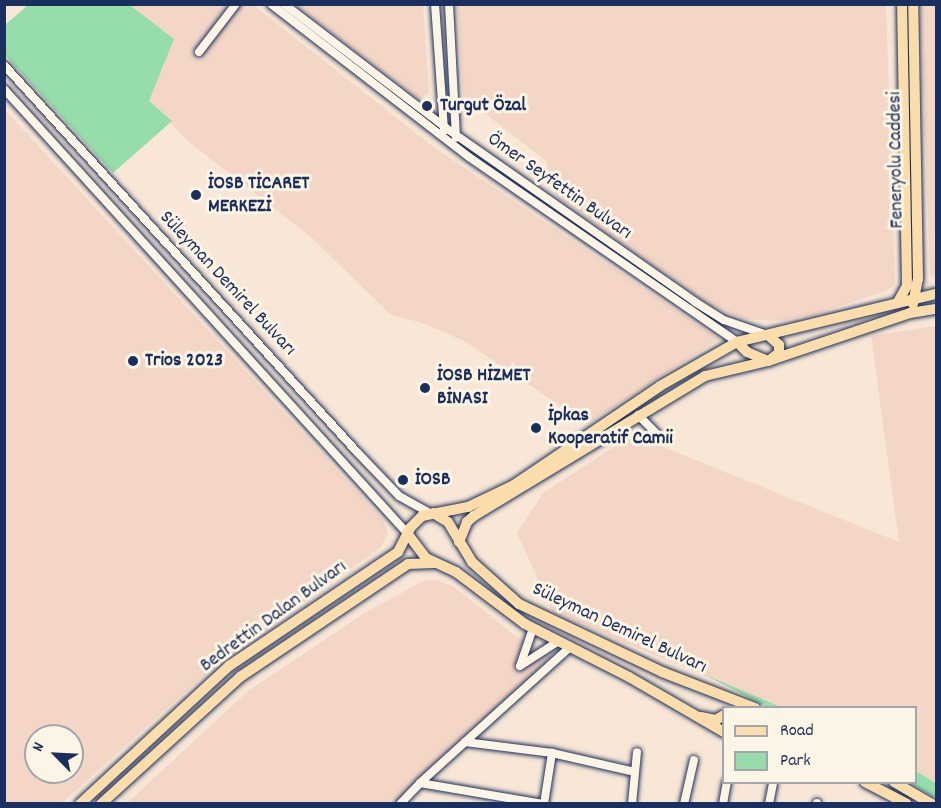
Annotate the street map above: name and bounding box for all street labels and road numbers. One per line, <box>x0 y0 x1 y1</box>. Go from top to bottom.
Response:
street label: Feneryolu Caddesi <box>884 91 910 229</box>
street label: Ömer Seyfettin Bulvarı <box>482 128 636 246</box>
street label: Süleyman Demirel Bulvarı <box>154 206 300 362</box>
street label: Bedrettin Dalan Bulvarı <box>196 556 352 678</box>
street label: Süleyman Demirel Bulvarı <box>528 578 710 680</box>

